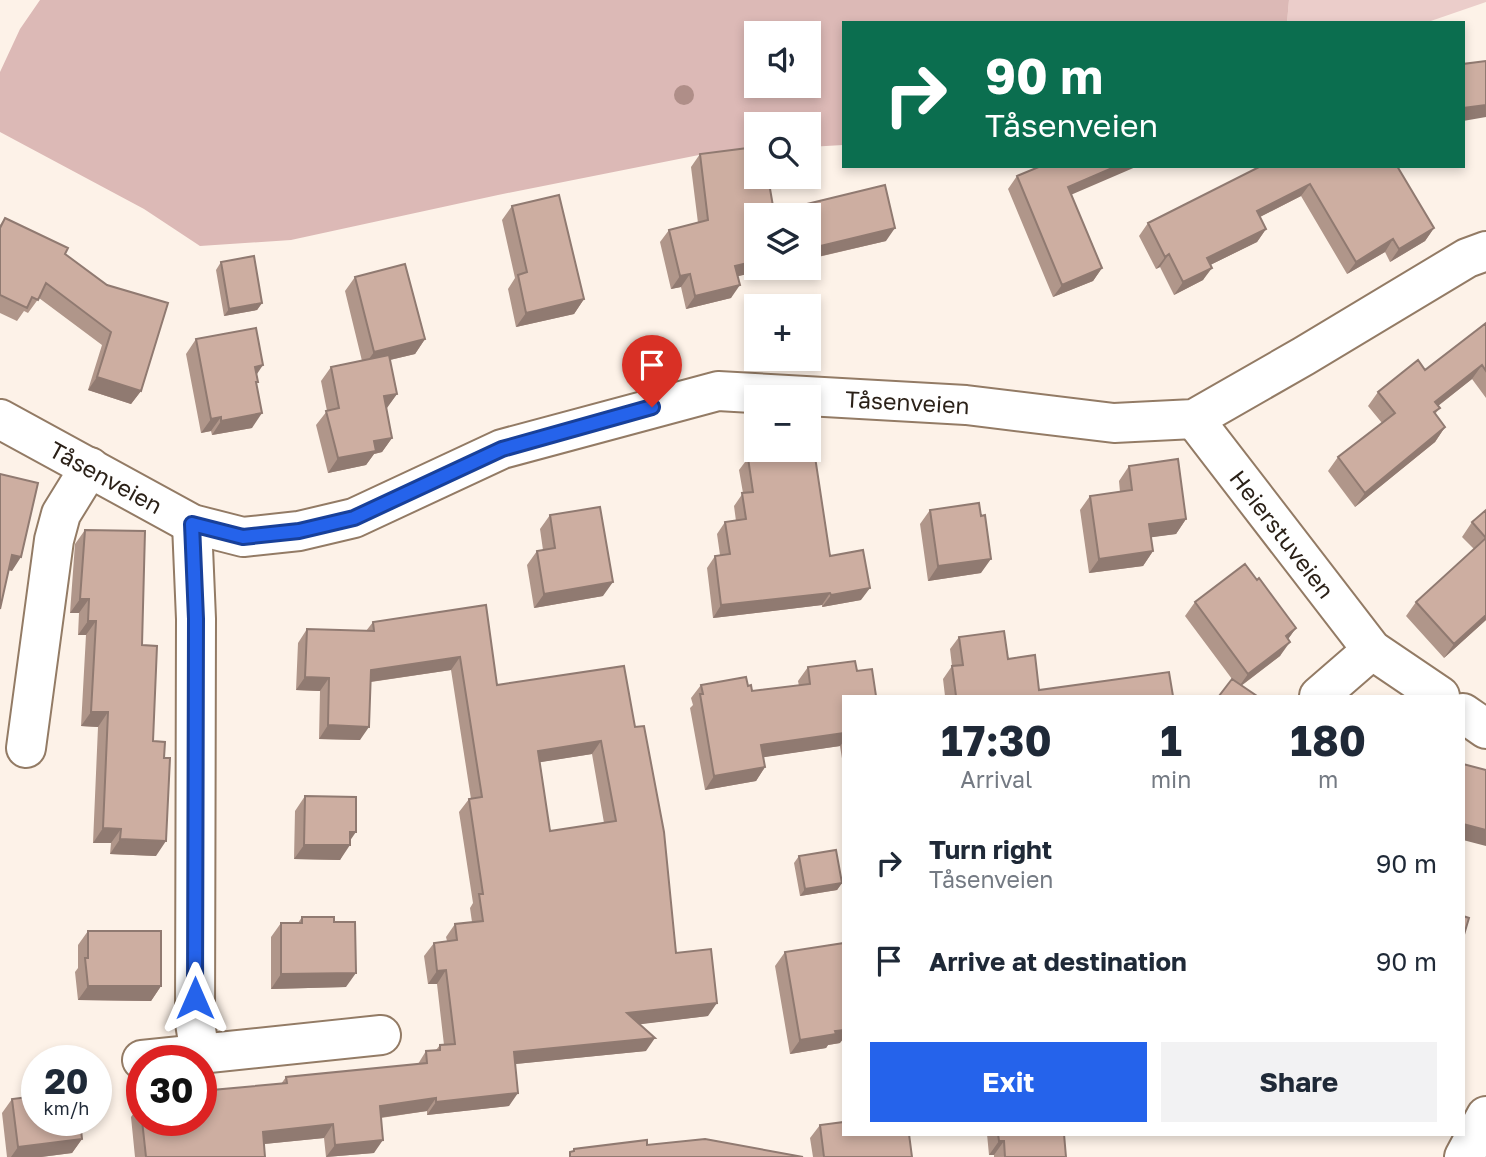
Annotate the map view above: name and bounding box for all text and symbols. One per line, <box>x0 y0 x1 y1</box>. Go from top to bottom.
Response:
map controls <box>744 21 821 462</box>
button: sound <box>744 21 821 98</box>
text: 90 m <box>985 46 1103 105</box>
icon: right <box>870 49 961 140</box>
text: Tåsenveien <box>985 106 1158 144</box>
button: search <box>744 112 821 189</box>
button: layers <box>744 203 821 280</box>
button: + <box>744 294 821 371</box>
pin <box>622 335 682 407</box>
icon: arrive <box>633 346 671 384</box>
street label: Tåsenveien <box>844 384 970 419</box>
button: − <box>744 385 821 462</box>
street label: Tåsenveien <box>45 435 168 519</box>
street label: Heierstuveien <box>1224 464 1341 603</box>
text: 17:30 <box>941 715 1052 765</box>
text: 1 <box>1160 715 1182 765</box>
text: 180 <box>1290 715 1366 765</box>
text: Arrival <box>960 765 1032 793</box>
text: min <box>1151 765 1191 793</box>
text: m <box>1318 765 1338 793</box>
text: Turn right <box>929 834 1052 865</box>
icon: right <box>870 844 908 882</box>
text: 90 m <box>1376 848 1437 879</box>
text: Tåsenveien <box>929 865 1054 893</box>
icon: arrive <box>870 942 908 980</box>
text: Arrive at destination <box>929 946 1187 977</box>
text: 90 m <box>1376 946 1437 977</box>
position arrow <box>158 961 232 1035</box>
button: Exit <box>870 1042 1147 1122</box>
button: Share <box>1161 1042 1437 1122</box>
speed limit sign: 30 <box>126 1045 217 1136</box>
text: 20 <box>44 1060 89 1102</box>
text: km/h <box>44 1097 89 1119</box>

